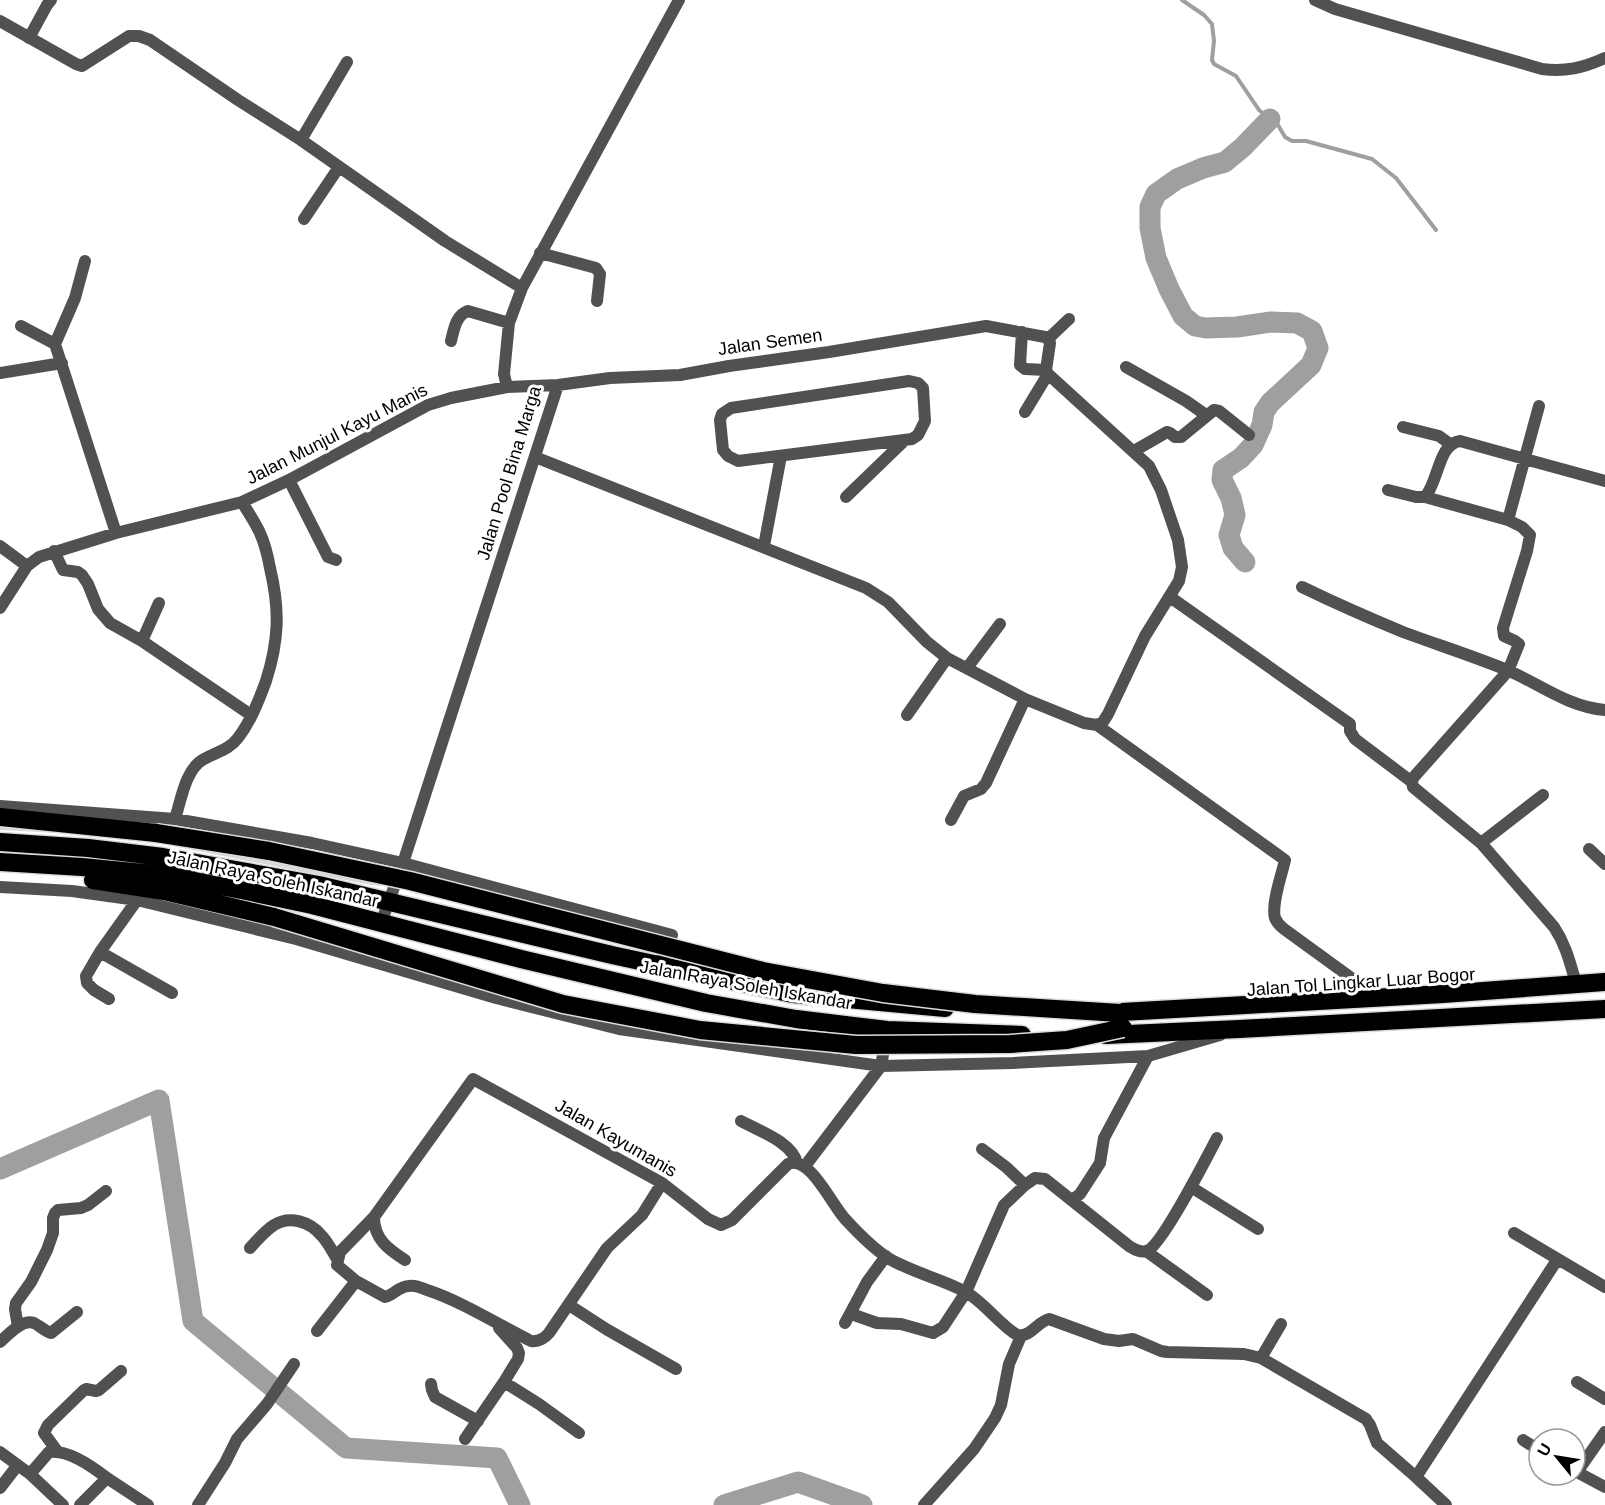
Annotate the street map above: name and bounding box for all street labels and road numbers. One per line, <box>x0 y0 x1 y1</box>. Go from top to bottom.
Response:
street label: Jalan Semen <box>717 325 823 359</box>
street label: Jalan Munjul Kayu Manis <box>243 380 431 488</box>
street label: Jalan Pool Bina Marga <box>473 383 545 563</box>
street label: Jalan Raya Soleh Iskandar <box>166 847 380 911</box>
street label: Jalan Raya Soleh Iskandar <box>638 956 854 1014</box>
street label: Jalan Tol Lingkar Luar Bogor <box>1246 964 1476 1000</box>
street label: Jalan Kayumanis <box>552 1095 680 1181</box>

